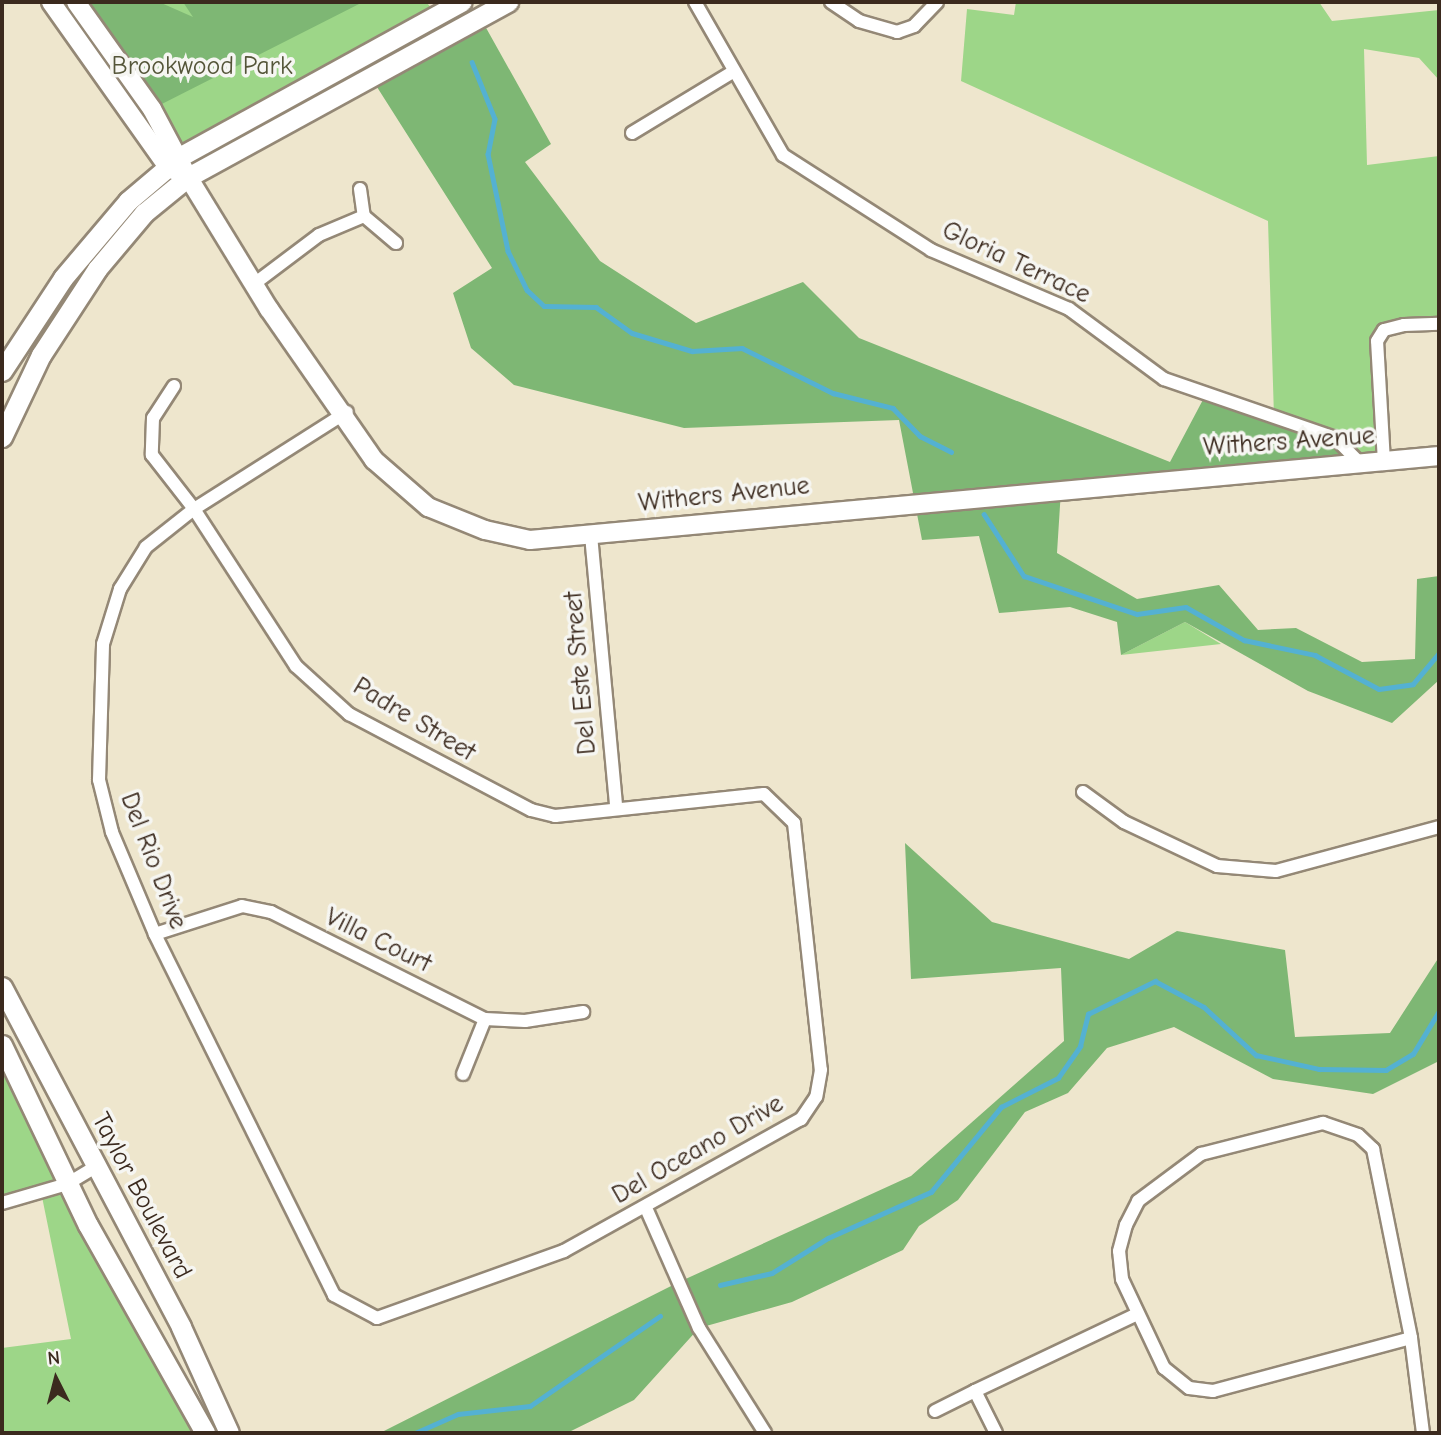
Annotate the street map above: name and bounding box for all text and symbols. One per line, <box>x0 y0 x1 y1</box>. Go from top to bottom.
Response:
park label: Brookwood Park <box>112 51 292 83</box>
street label: Gloria Terrace <box>937 215 1095 311</box>
street label: Withers Avenue <box>1202 420 1376 464</box>
street label: Withers Avenue <box>637 471 811 519</box>
street label: Del Este Street <box>558 590 604 756</box>
street label: Padre Street <box>347 671 481 769</box>
street label: Del Rio Drive <box>113 788 193 934</box>
street label: Villa Court <box>320 902 436 980</box>
street label: Del Oceano Drive <box>607 1088 789 1212</box>
street label: Taylor Boulevard <box>84 1108 198 1284</box>
north arrow <box>21 1344 91 1414</box>
text: N <box>46 1347 61 1370</box>

